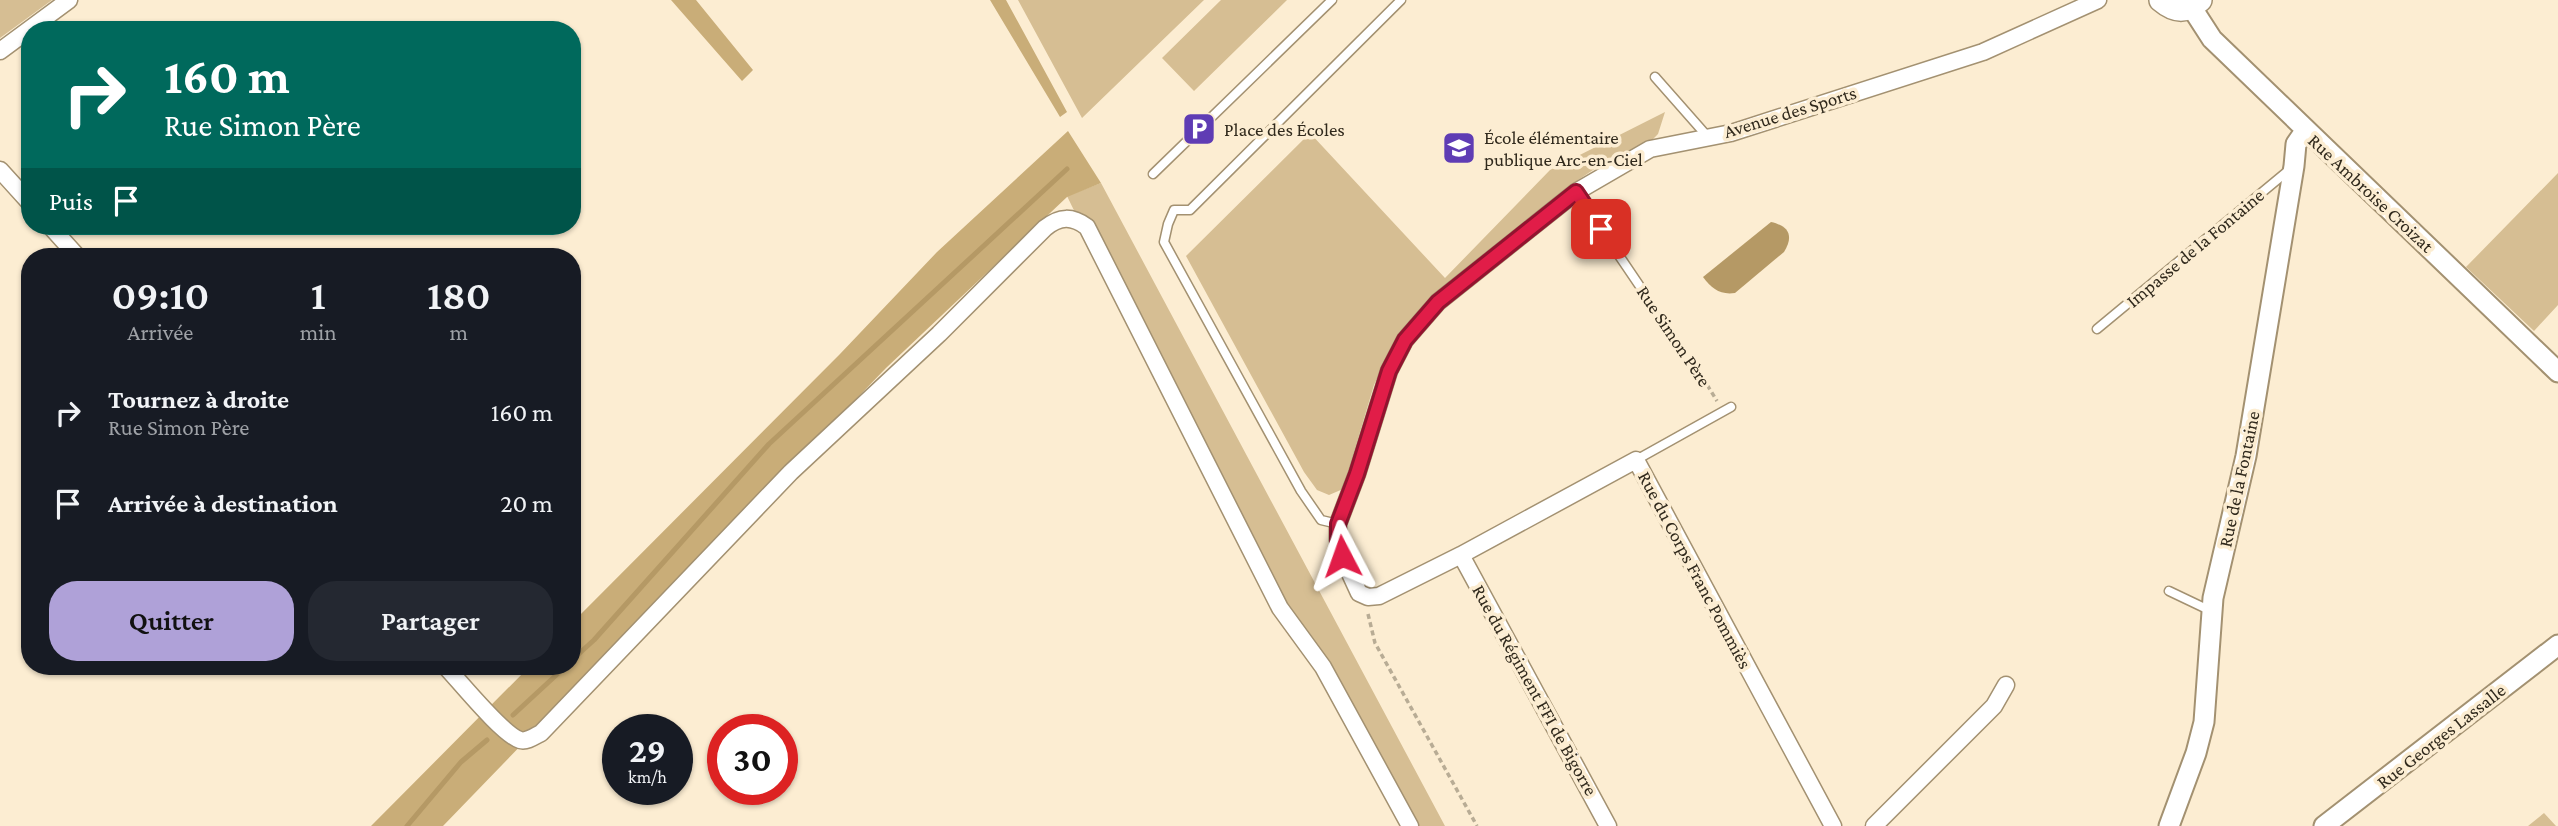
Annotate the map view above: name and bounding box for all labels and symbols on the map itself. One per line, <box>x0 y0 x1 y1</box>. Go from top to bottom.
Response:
street label: Avenue des Sports <box>1721 82 1859 142</box>
parking icon: Place des Écoles <box>1180 110 1218 148</box>
place label: Place des Écoles <box>1224 119 1345 140</box>
place label: École élémentaire publique Arc-en-Ciel <box>1484 127 1643 170</box>
school or university icon: École élémentaire publique Arc-en-Ciel <box>1440 129 1478 167</box>
street label: Rue Ambroise Croizat <box>2304 130 2438 257</box>
street label: Impasse de la Fontaine <box>2122 184 2268 312</box>
pin <box>1571 199 1631 259</box>
street label: Rue Simon Père <box>1633 282 1715 390</box>
street label: Rue de la Fontaine <box>2214 409 2264 549</box>
street label: Rue du Corps Franc Pommiès <box>1634 468 1756 672</box>
position arrow <box>1305 519 1379 593</box>
street label: Rue du Régiment FFI de Bigorre <box>1468 581 1602 799</box>
street label: Rue Georges Lassalle <box>2373 679 2509 793</box>
speed limit sign: 30 <box>707 714 798 805</box>

